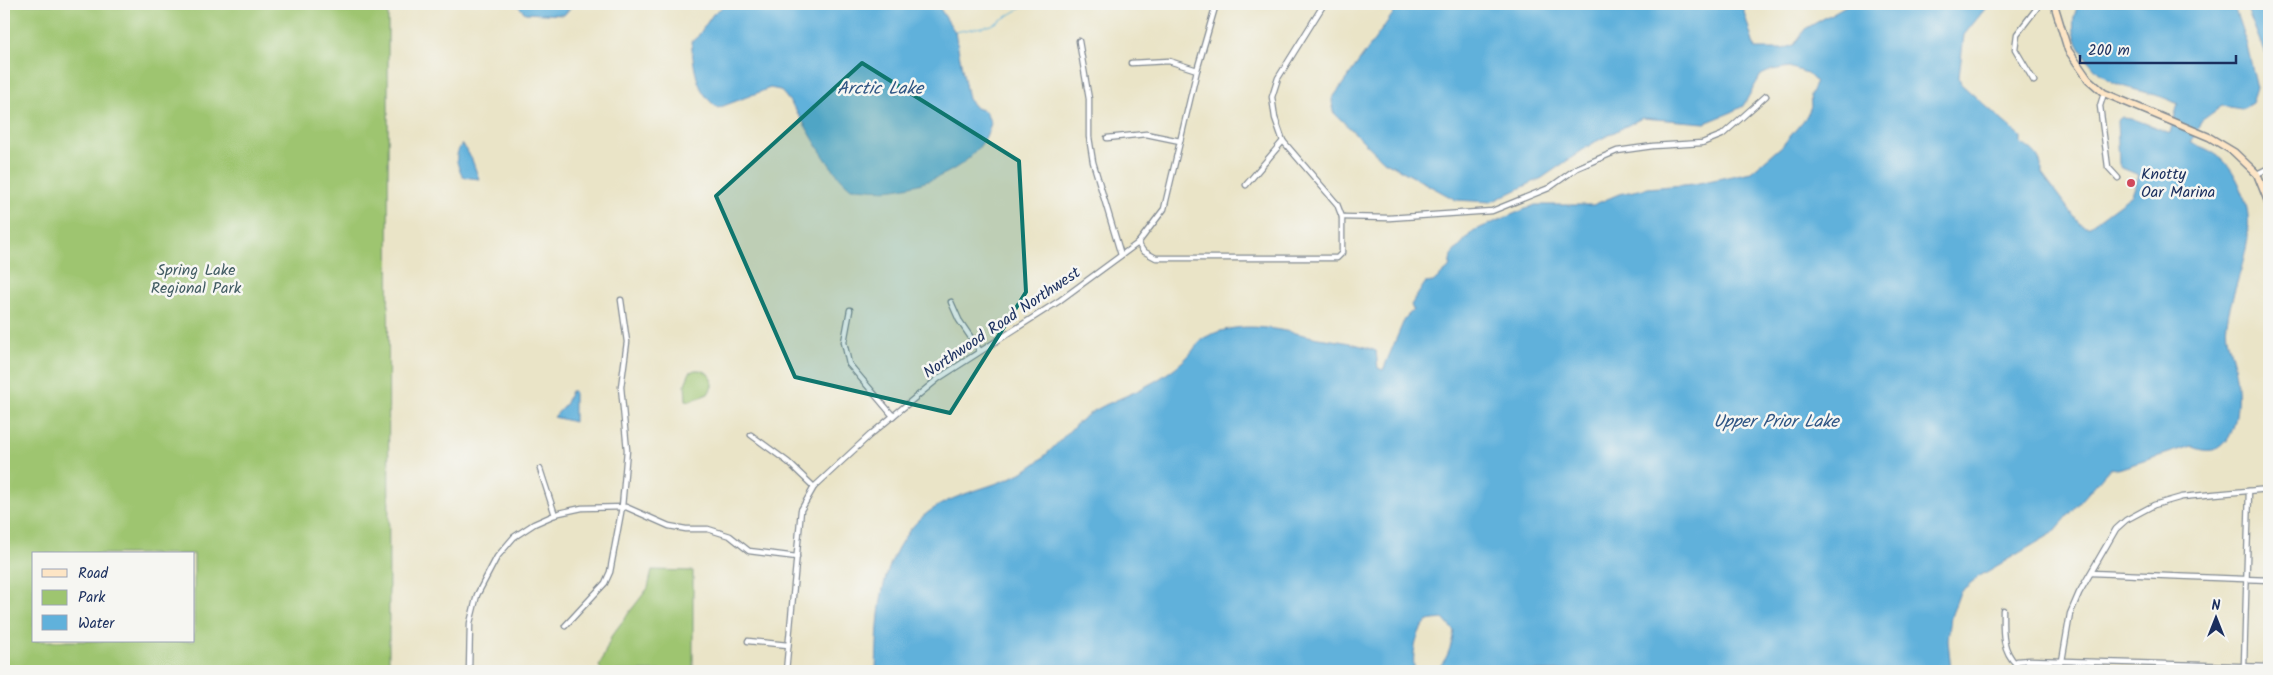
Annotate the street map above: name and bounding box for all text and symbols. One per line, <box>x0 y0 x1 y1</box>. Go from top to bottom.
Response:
scale bar <box>2080 32 2237 64</box>
text: 200 m <box>2088 39 2130 63</box>
water label: Arctic Lake <box>837 75 925 104</box>
place label: Knotty Oar Marina <box>2141 162 2215 205</box>
marker: Knotty Oar Marina <box>2125 177 2137 189</box>
park label: Spring Lake Regional Park <box>151 258 242 301</box>
street label: Northwood Road Northwest <box>918 260 1087 385</box>
water label: Upper Prior Lake <box>1713 408 1841 437</box>
legend <box>32 552 195 642</box>
text: Road <box>78 562 109 586</box>
text: Park <box>78 586 106 610</box>
north arrow <box>2190 592 2240 642</box>
text: N <box>2212 595 2221 617</box>
text: Water <box>78 612 115 636</box>

